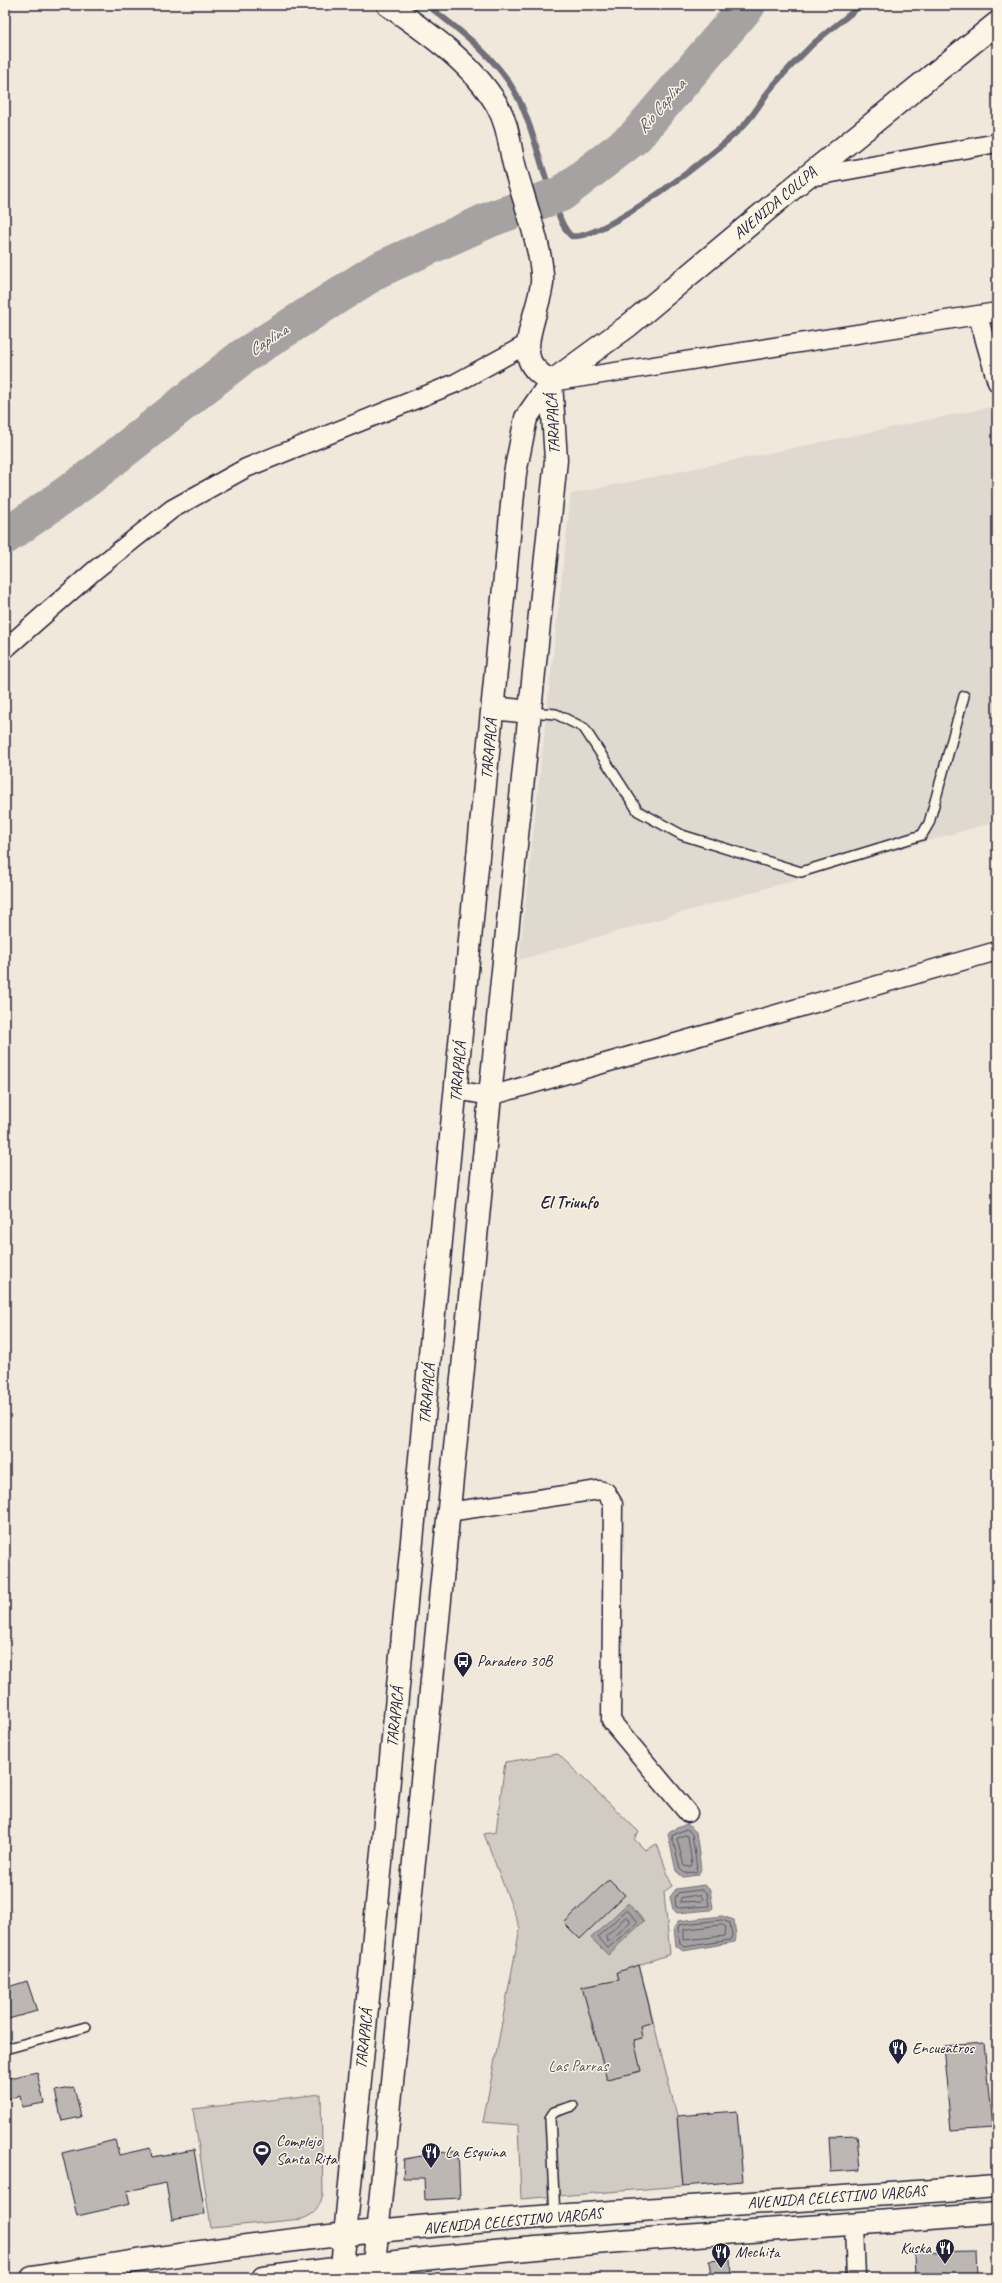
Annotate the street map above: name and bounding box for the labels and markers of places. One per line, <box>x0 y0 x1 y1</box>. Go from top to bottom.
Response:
bus stop icon: Paradero 30B <box>452 1650 474 1678</box>
place label: Paradero 30B <box>477 1651 554 1671</box>
restaurant icon: Encuentros <box>887 2037 909 2065</box>
place label: Encuentros <box>912 2038 975 2058</box>
place label: Complejo Santa Rita <box>276 2131 338 2169</box>
sports icon: Complejo Santa Rita <box>251 2139 273 2167</box>
restaurant icon: La Esquina <box>420 2141 442 2169</box>
place label: La Esquina <box>445 2142 507 2162</box>
restaurant icon: Kuska <box>934 2237 956 2265</box>
place label: Kuska <box>900 2238 933 2258</box>
restaurant icon: Mechita <box>710 2241 732 2269</box>
place label: Mechita <box>735 2242 781 2262</box>

